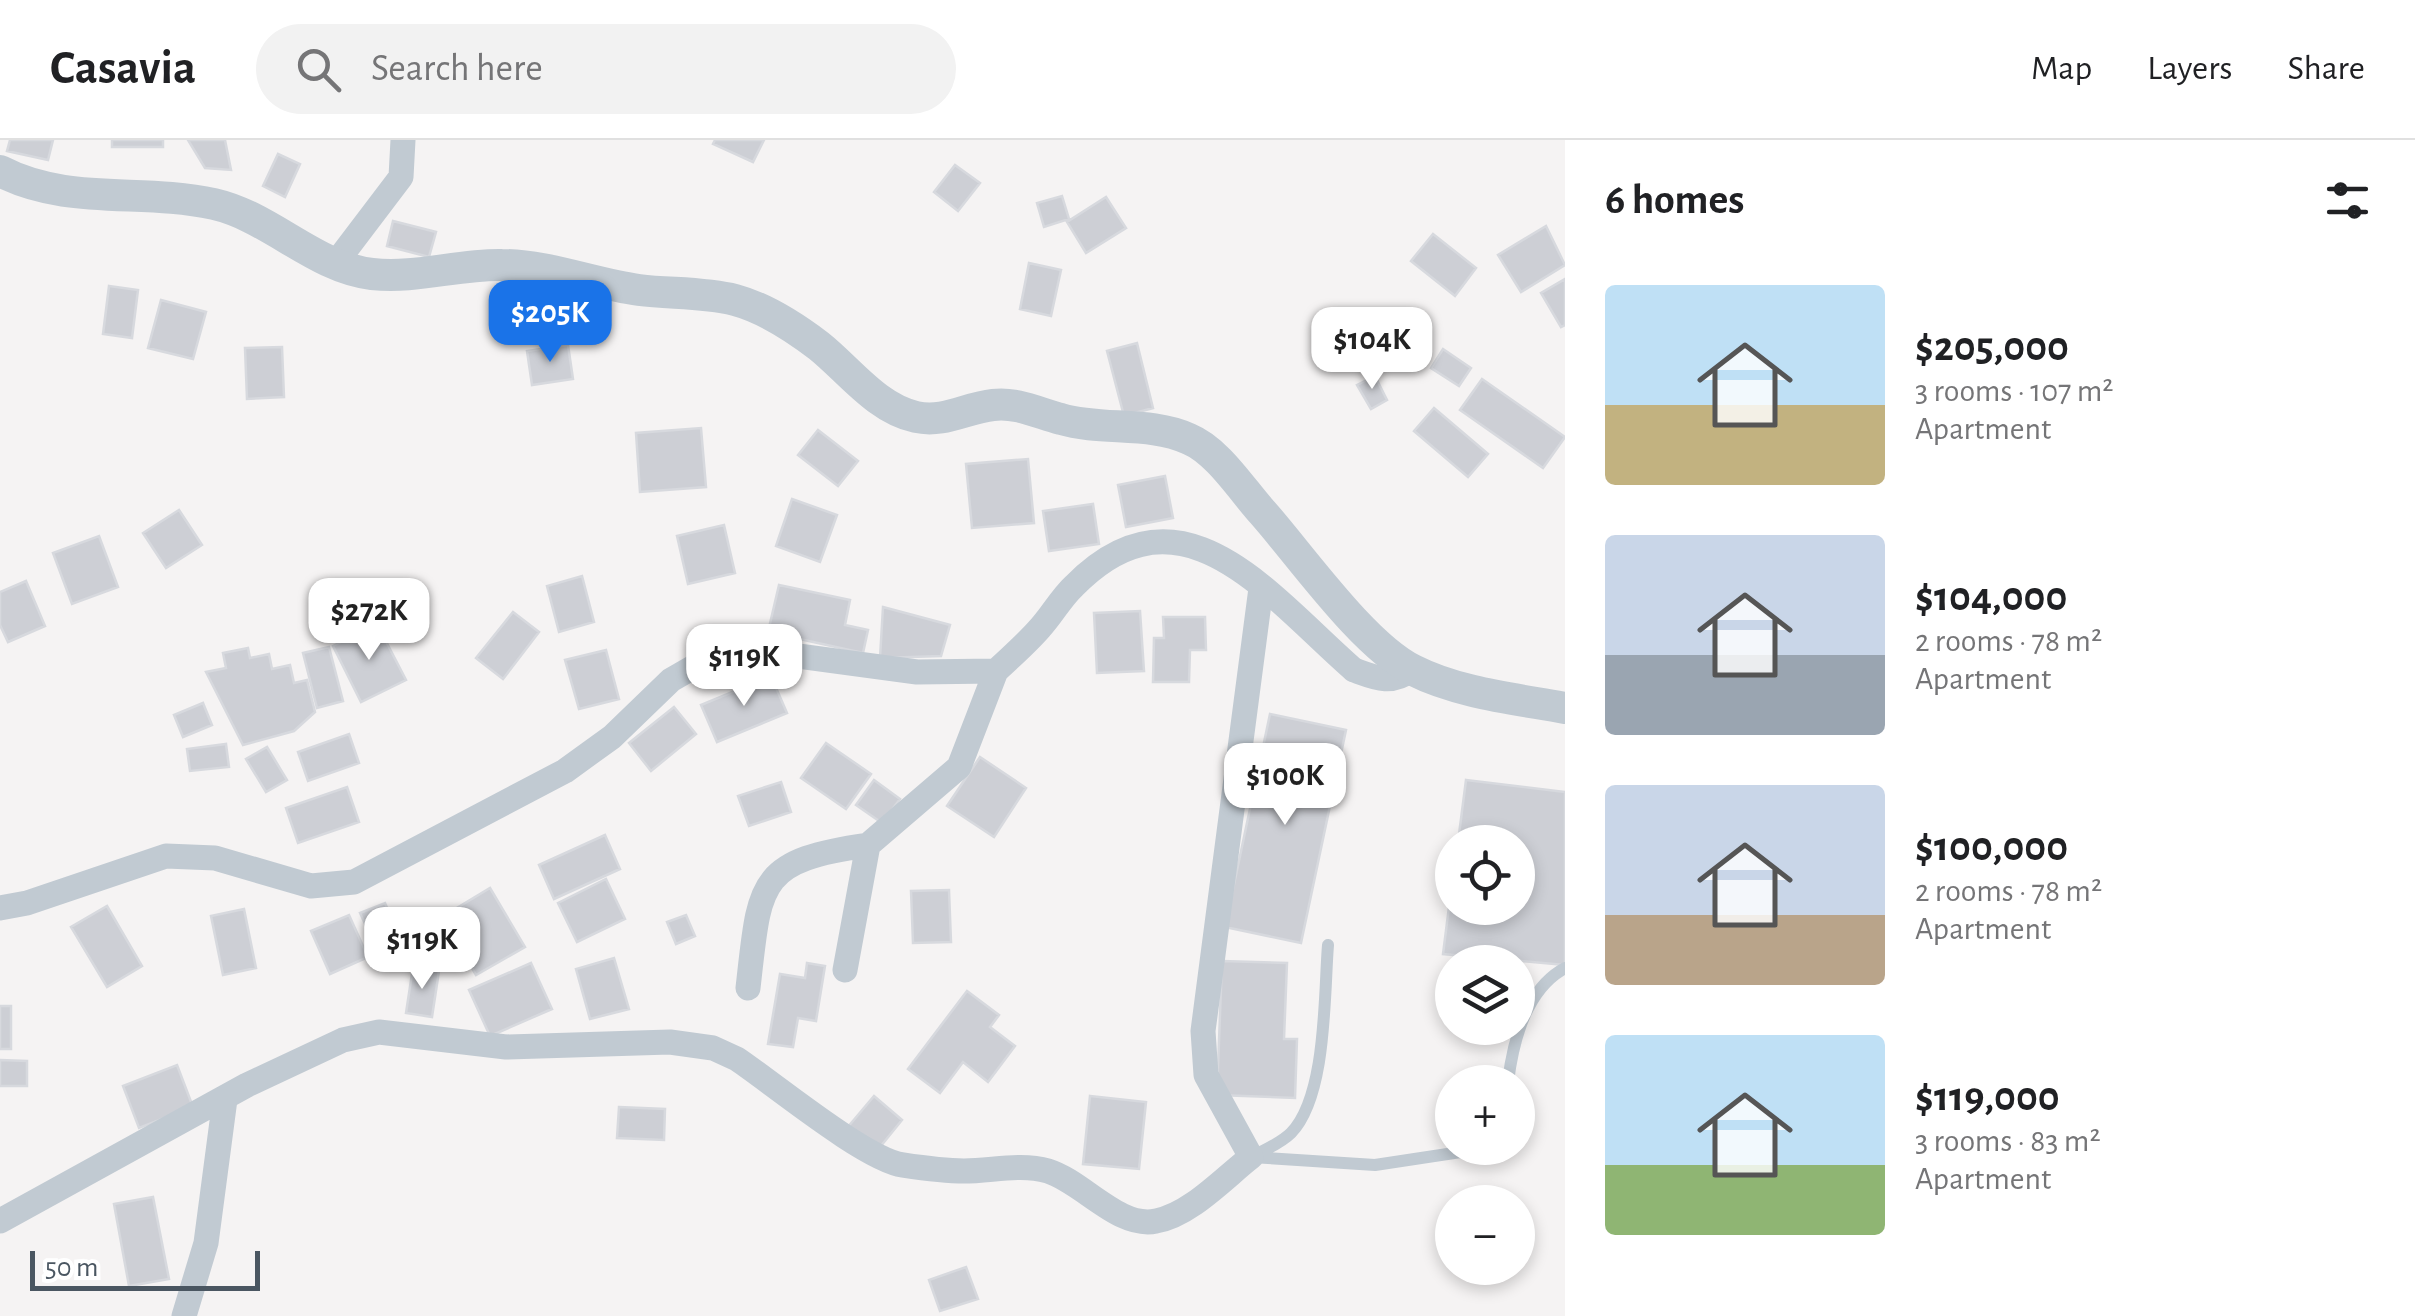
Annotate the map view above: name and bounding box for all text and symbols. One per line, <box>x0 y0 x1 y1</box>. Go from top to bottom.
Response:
search box <box>256 24 956 114</box>
icon: search <box>291 42 346 97</box>
text: Casavia <box>50 45 196 93</box>
text: Search here <box>371 50 543 88</box>
text: Map <box>2031 51 2092 86</box>
text: Layers <box>2147 51 2232 86</box>
text: Share <box>2287 51 2365 86</box>
icon: filters <box>2320 173 2375 228</box>
text: 6 homes <box>1605 179 1744 221</box>
pin: $205K <box>480 280 620 365</box>
text: $205K <box>511 296 589 328</box>
pin: $104K <box>1302 307 1442 392</box>
text: $104K <box>1333 323 1411 355</box>
icon: home <box>1685 325 1805 445</box>
text: $205,000 <box>1915 326 2069 368</box>
text: 3 rooms · 107 m² <box>1915 375 2114 407</box>
text: Apartment <box>1915 413 2051 445</box>
icon: home <box>1685 575 1805 695</box>
text: $104,000 <box>1915 576 2067 618</box>
pin: $272K <box>299 578 439 663</box>
text: $272K <box>330 594 408 626</box>
pin: $119K <box>674 624 814 709</box>
text: 2 rooms · 78 m² <box>1915 625 2102 657</box>
text: $119K <box>708 640 780 672</box>
text: Apartment <box>1915 663 2051 695</box>
pin: $100K <box>1215 743 1355 828</box>
text: $100K <box>1246 759 1324 791</box>
map controls <box>1435 825 1535 1285</box>
button: locate <box>1435 825 1535 925</box>
icon: home <box>1685 825 1805 945</box>
text: $100,000 <box>1915 826 2068 868</box>
text: 2 rooms · 78 m² <box>1915 875 2102 907</box>
pin: $119K <box>352 907 492 992</box>
text: Apartment <box>1915 913 2051 945</box>
text: $119K <box>386 923 458 955</box>
button: layers <box>1435 945 1535 1045</box>
button: + <box>1435 1065 1535 1165</box>
icon: home <box>1685 1075 1805 1195</box>
text: $119,000 <box>1915 1076 2060 1118</box>
text: 3 rooms · 83 m² <box>1915 1125 2101 1157</box>
text: Apartment <box>1915 1163 2051 1195</box>
button: − <box>1435 1185 1535 1285</box>
scale bar <box>30 1246 260 1290</box>
text: 50 m <box>45 1254 99 1282</box>

